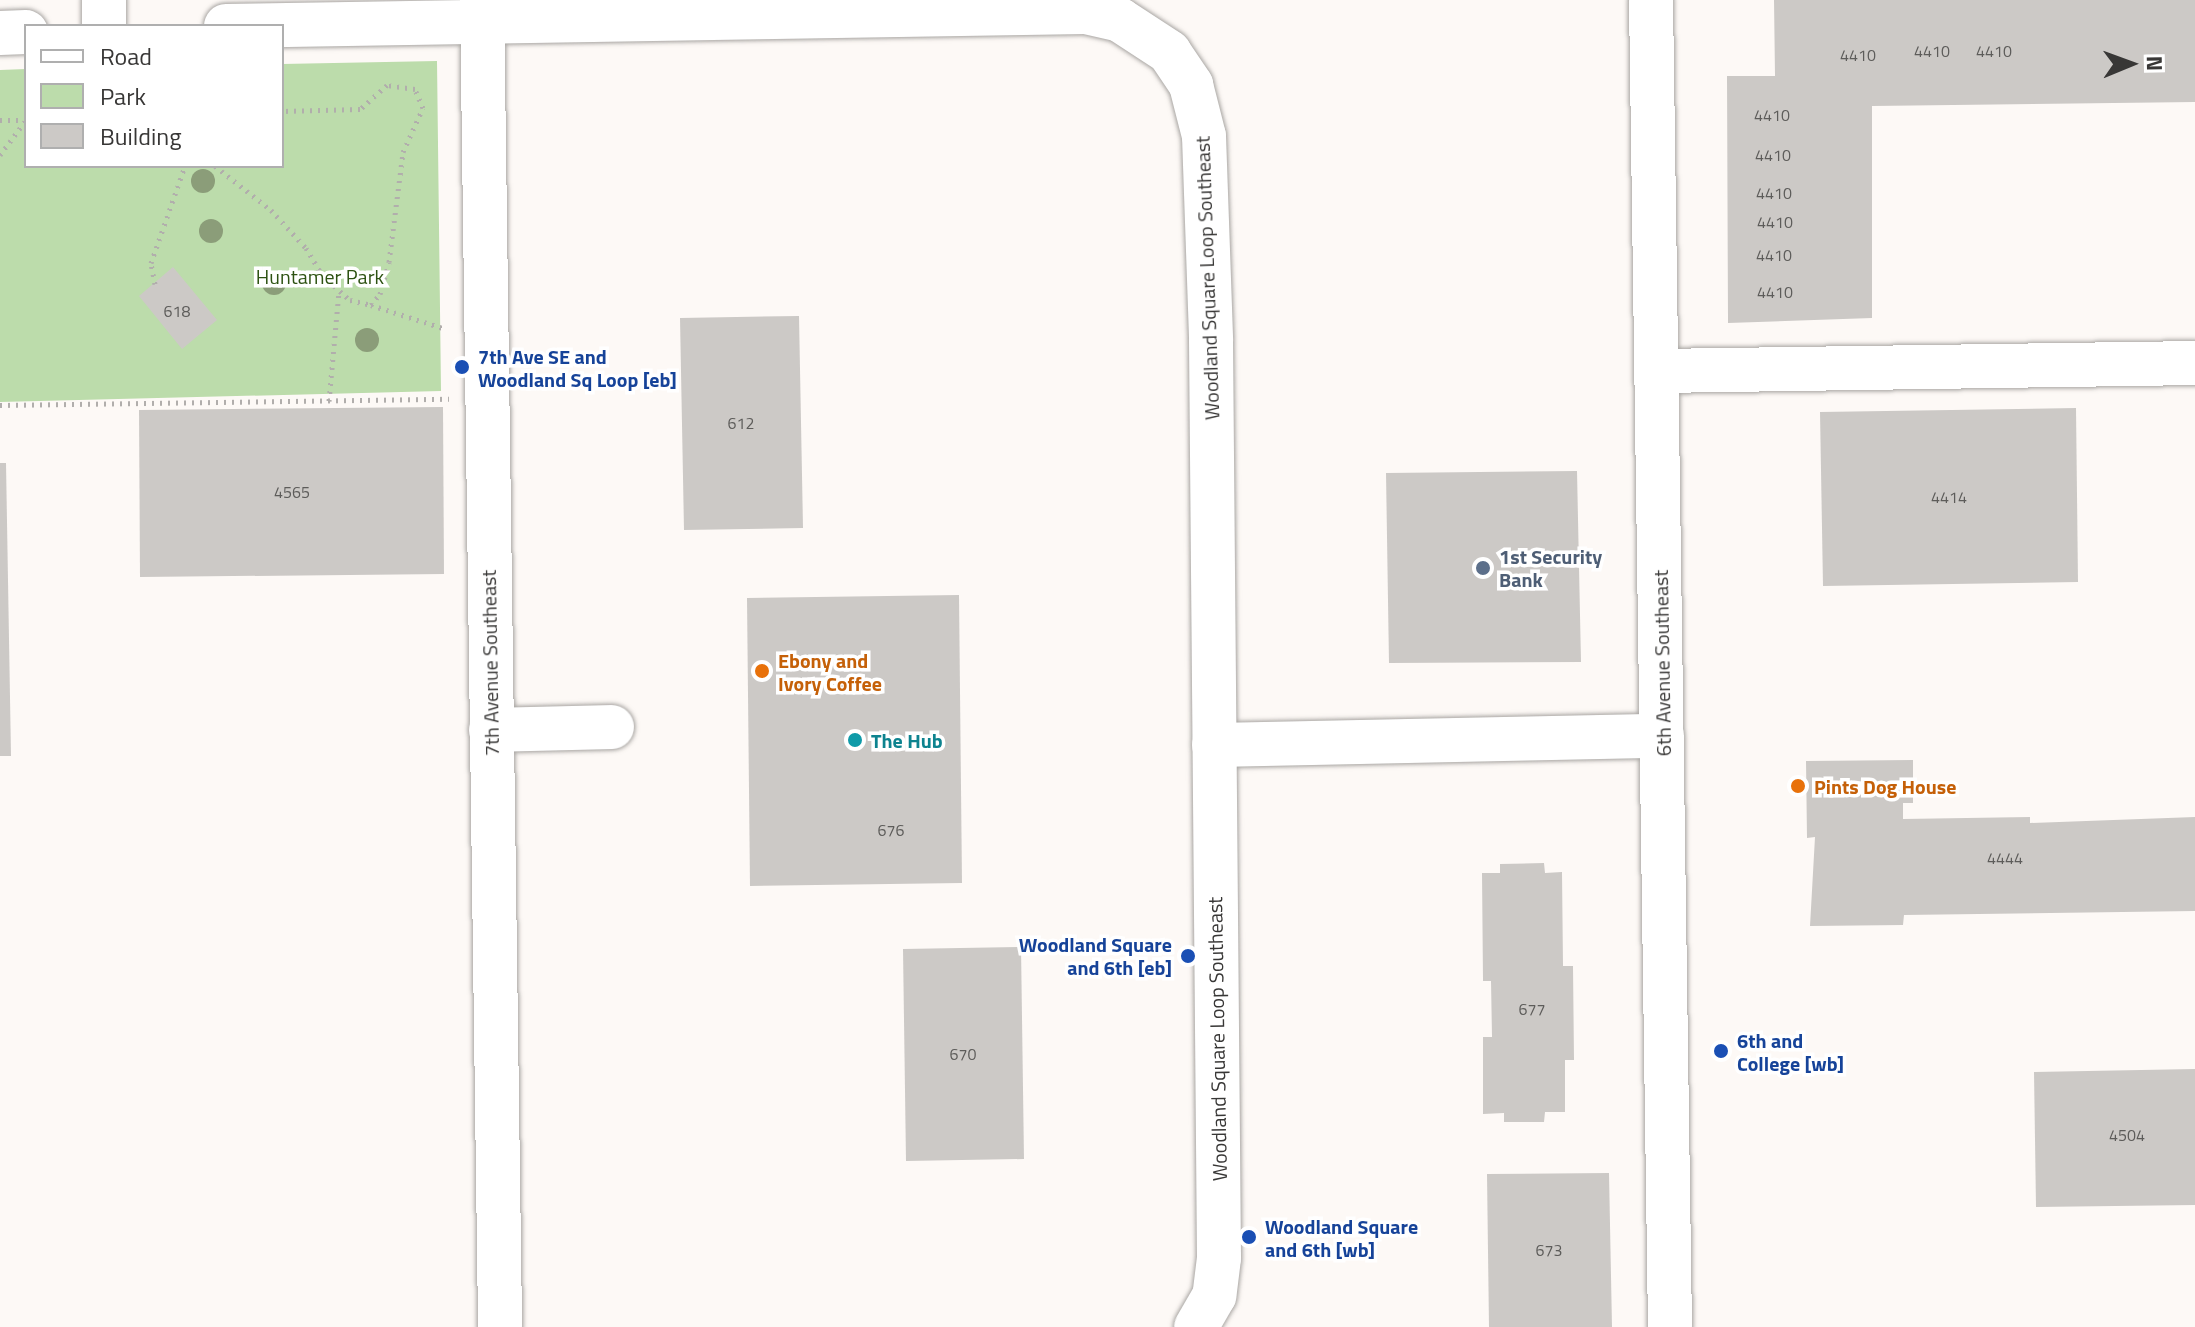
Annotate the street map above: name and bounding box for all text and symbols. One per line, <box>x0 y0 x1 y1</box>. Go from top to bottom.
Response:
legend <box>24 24 284 168</box>
north arrow <box>2091 24 2171 104</box>
text: Road <box>100 38 152 74</box>
house number: 4410 <box>1914 41 1950 61</box>
house number: 4410 <box>1976 41 2012 61</box>
house number: 4410 <box>1840 45 1876 65</box>
text: N <box>2138 56 2172 72</box>
text: Park <box>100 78 146 114</box>
house number: 4410 <box>1754 105 1790 125</box>
text: Building <box>100 118 182 154</box>
street label: Woodland Square Loop Southeast <box>1190 135 1224 421</box>
house number: 4410 <box>1755 145 1791 165</box>
house number: 4410 <box>1756 183 1792 203</box>
house number: 4410 <box>1757 212 1793 232</box>
house number: 4410 <box>1756 245 1792 265</box>
park label: Huntamer Park <box>256 264 384 288</box>
house number: 4410 <box>1757 282 1793 302</box>
house number: 618 <box>164 301 190 321</box>
place label: 7th Ave SE and Woodland Sq Loop [eb] <box>478 344 677 391</box>
marker: 7th Ave SE and Woodland Sq Loop [eb] <box>453 358 471 376</box>
house number: 612 <box>728 413 754 433</box>
house number: 4565 <box>274 482 310 502</box>
house number: 4414 <box>1931 487 1967 507</box>
place label: 1st Security Bank <box>1499 544 1602 591</box>
marker: 1st Security Bank <box>1474 559 1492 577</box>
street label: 7th Avenue Southeast <box>476 570 504 756</box>
street label: 6th Avenue Southeast <box>1648 570 1676 756</box>
place label: Ebony and Ivory Coffee <box>778 648 882 695</box>
marker: Ebony and Ivory Coffee <box>753 662 771 680</box>
place label: The Hub <box>871 728 943 752</box>
marker: The Hub <box>846 731 864 749</box>
place label: Pints Dog House <box>1814 774 1956 798</box>
marker: Pints Dog House <box>1789 777 1807 795</box>
house number: 676 <box>878 820 904 840</box>
house number: 4444 <box>1987 848 2023 868</box>
street label: Woodland Square Loop Southeast <box>1203 897 1231 1181</box>
place label: Woodland Square and 6th [eb] <box>1019 932 1172 979</box>
marker: Woodland Square and 6th [eb] <box>1179 947 1197 965</box>
house number: 677 <box>1519 999 1545 1019</box>
place label: 6th and College [wb] <box>1737 1028 1844 1075</box>
marker: 6th and College [wb] <box>1712 1042 1730 1060</box>
house number: 670 <box>950 1044 976 1064</box>
house number: 4504 <box>2109 1125 2145 1145</box>
place label: Woodland Square and 6th [wb] <box>1265 1214 1418 1261</box>
marker: Woodland Square and 6th [wb] <box>1240 1228 1258 1246</box>
house number: 673 <box>1536 1240 1562 1260</box>

